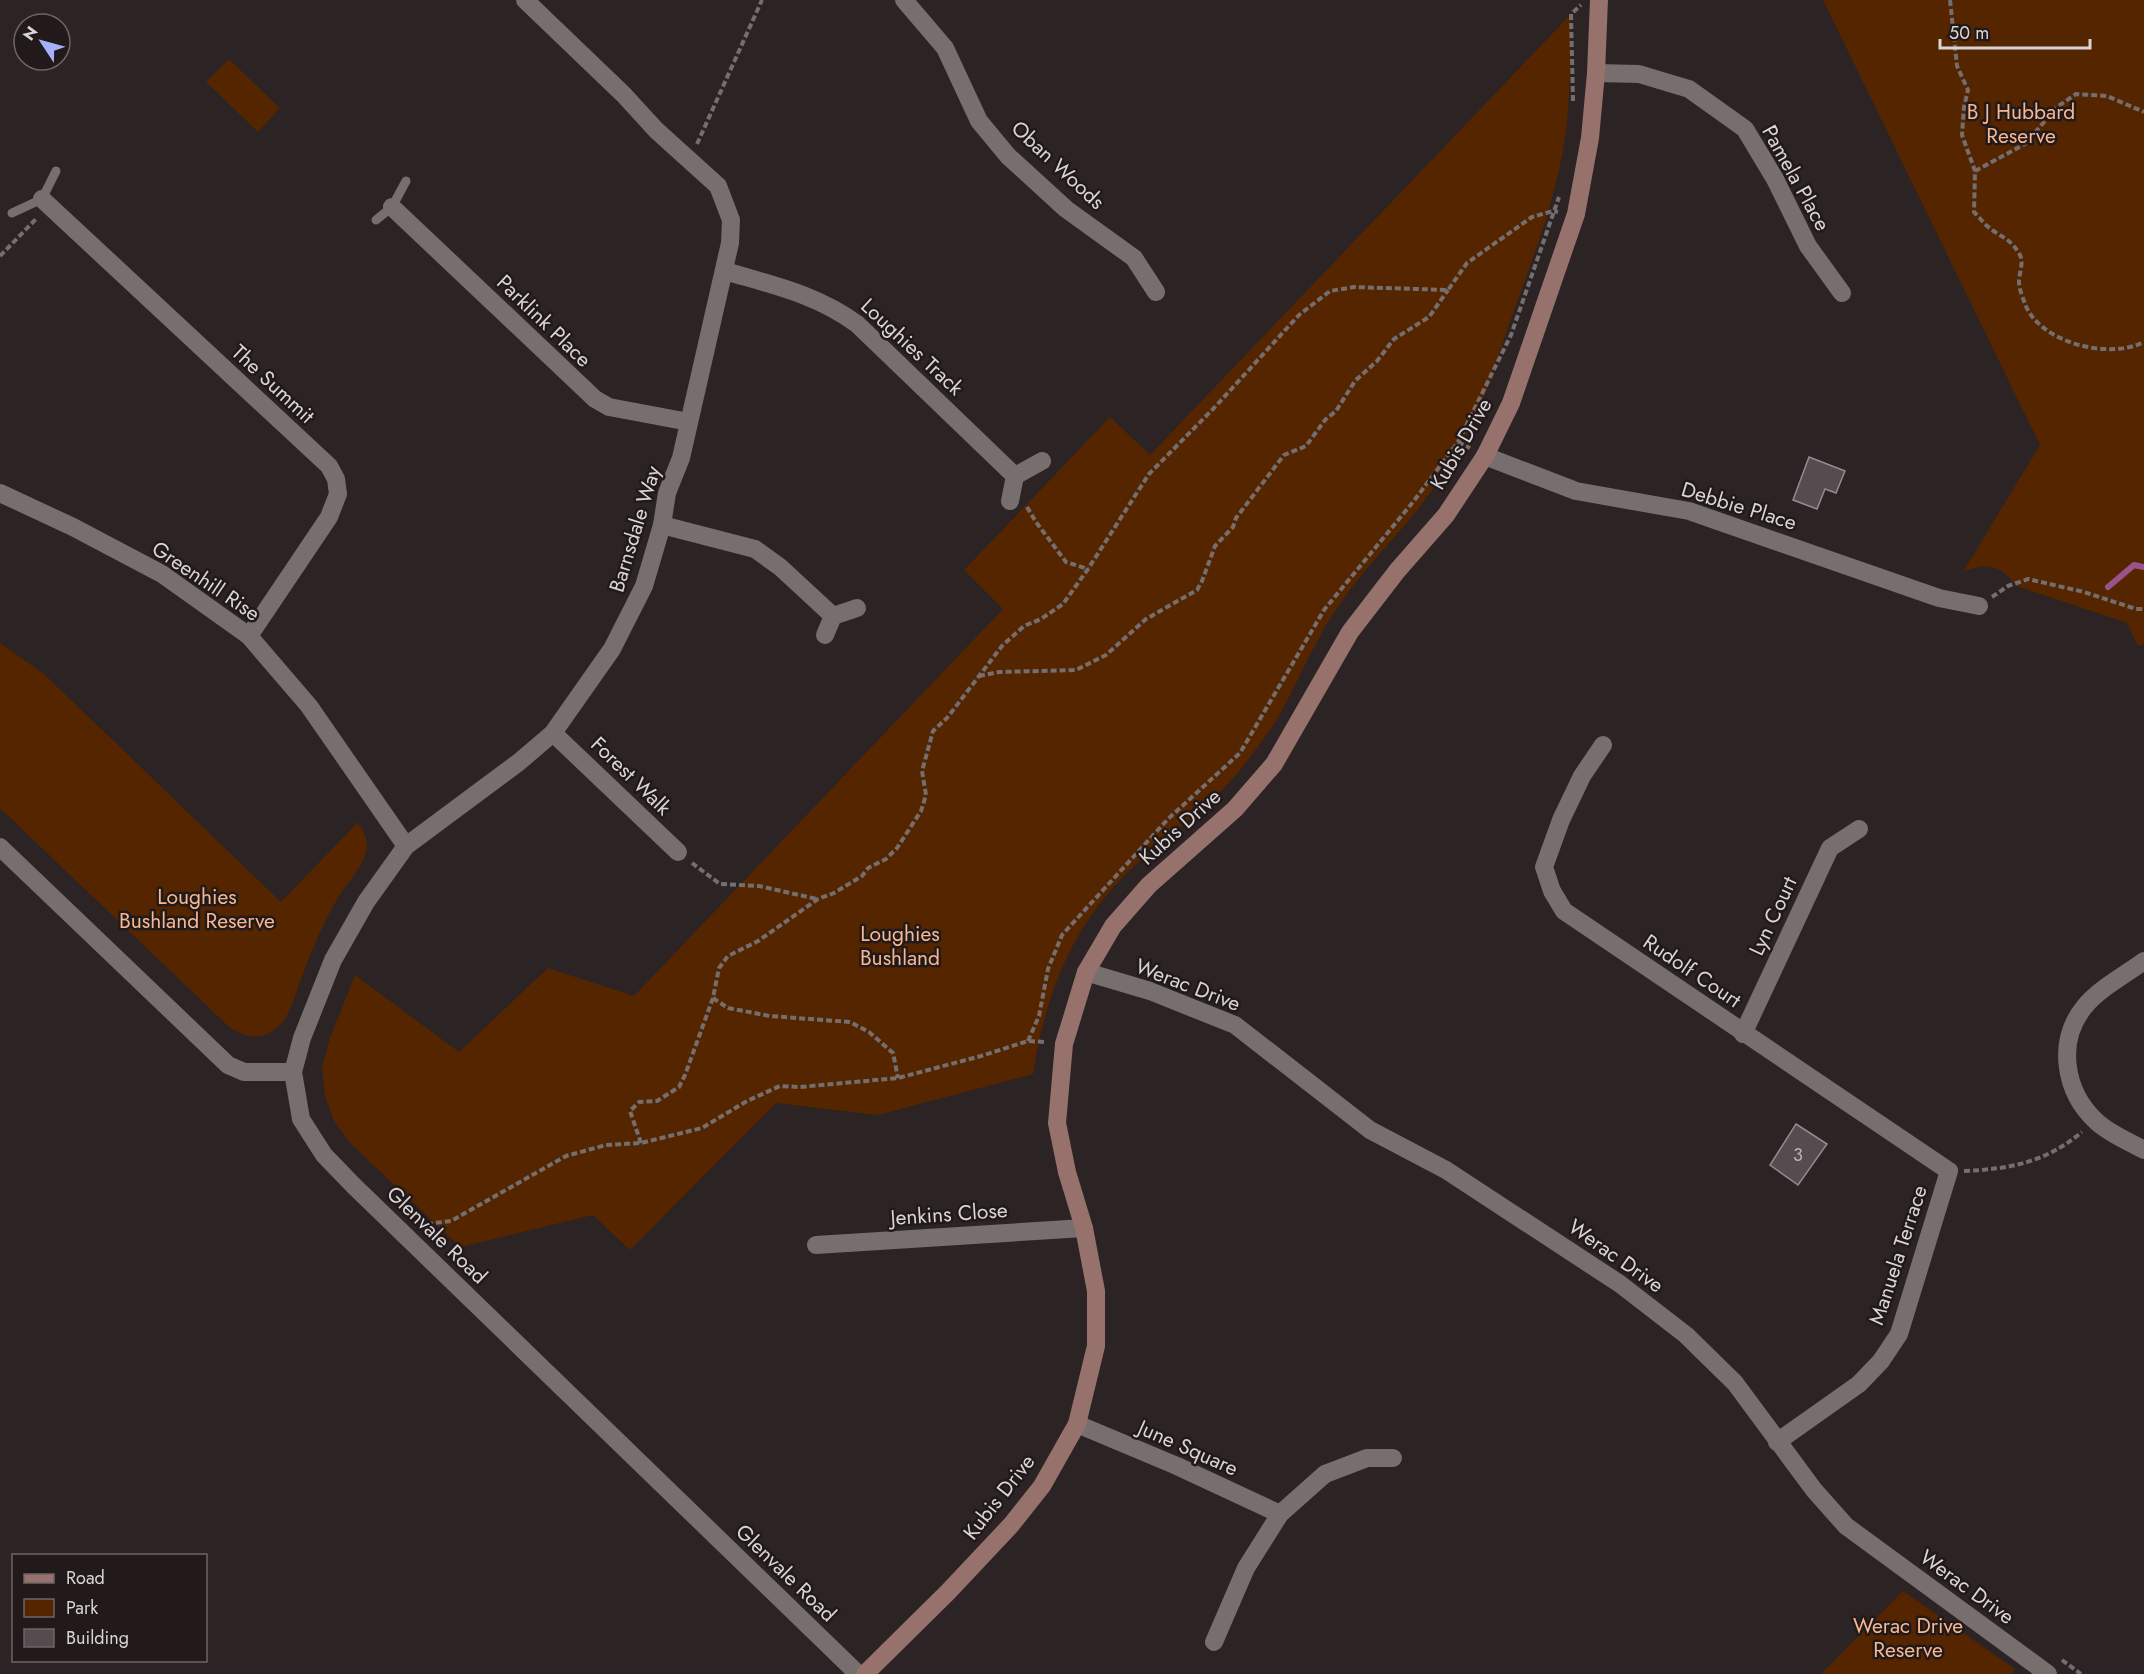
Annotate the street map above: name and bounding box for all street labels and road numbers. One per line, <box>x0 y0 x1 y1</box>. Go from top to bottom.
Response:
street label: Oban Woods <box>1004 114 1112 216</box>
street label: Pamela Place <box>1755 120 1837 236</box>
street label: Parklink Place <box>490 268 598 374</box>
street label: Loughies Track <box>854 291 971 403</box>
street label: The Summit <box>225 338 321 430</box>
street label: Kubis Drive <box>1423 393 1499 495</box>
street label: Barnsdale Way <box>602 462 669 596</box>
street label: Debbie Place <box>1678 474 1800 538</box>
street label: Greenhill Rise <box>146 534 266 628</box>
street label: Forest Walk <box>584 730 679 823</box>
street label: Kubis Drive <box>1132 782 1228 872</box>
street label: Lyn Court <box>1742 872 1804 960</box>
street label: Rudolf Court <box>1637 927 1747 1015</box>
street label: Werac Drive <box>1131 951 1245 1019</box>
street label: Glenvale Road <box>380 1179 494 1291</box>
street label: Manuela Terrace <box>1861 1181 1935 1329</box>
street label: Jenkins Close <box>886 1195 1009 1233</box>
street label: Werac Drive <box>1562 1212 1670 1300</box>
street label: June Square <box>1131 1411 1243 1483</box>
street label: Kubis Drive <box>956 1448 1042 1546</box>
street label: Glenvale Road <box>729 1517 843 1629</box>
street label: Werac Drive <box>1914 1542 2021 1632</box>

